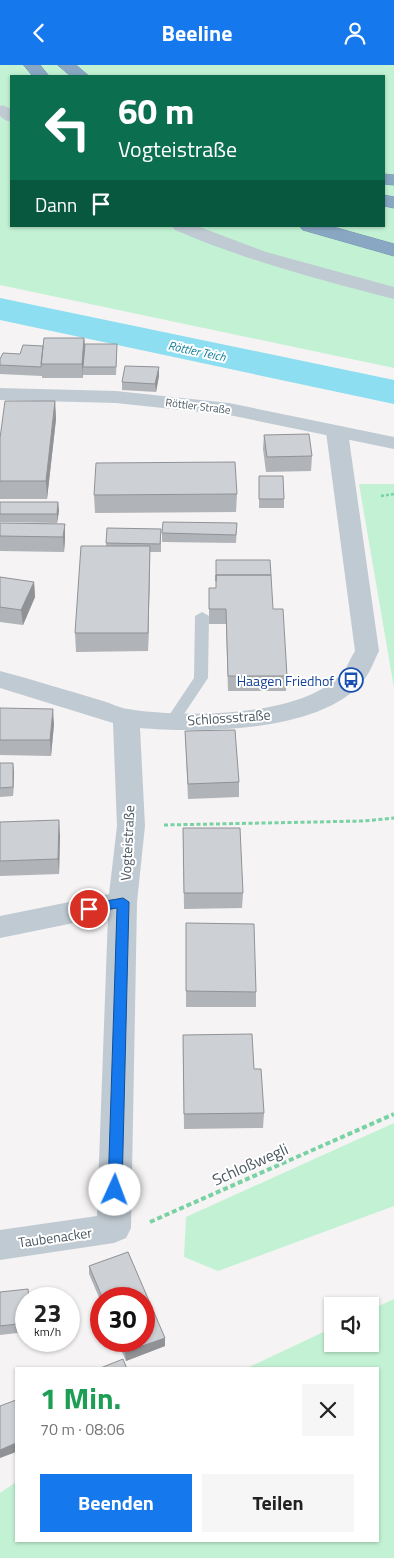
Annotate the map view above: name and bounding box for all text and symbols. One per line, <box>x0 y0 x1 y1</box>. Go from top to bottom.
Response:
text: Beeline <box>162 16 232 50</box>
icon: back <box>25 19 53 47</box>
icon: person <box>341 19 369 47</box>
text: 60 m <box>118 84 194 138</box>
icon: left <box>35 95 100 160</box>
text: Vogteistraße <box>118 132 237 166</box>
text: Dann <box>35 190 77 219</box>
icon: arrive <box>87 190 115 218</box>
water label: Röttler Teich <box>166 336 228 367</box>
street label: Röttler Straße <box>165 394 232 418</box>
bus stop icon: Haagen Friedhof <box>338 667 364 693</box>
place label: Haagen Friedhof <box>237 670 334 691</box>
street label: Schlossstraße <box>187 704 271 730</box>
street label: Vogteistraße <box>115 805 139 881</box>
pin <box>68 888 110 930</box>
icon: arrive <box>75 895 103 923</box>
street label: Schloßwegli <box>208 1137 292 1191</box>
position arrow <box>88 1163 140 1215</box>
street label: Taubenacker <box>17 1221 93 1253</box>
speed limit sign: 30 <box>90 1287 155 1352</box>
text: 23 <box>33 1294 62 1332</box>
map controls <box>324 1297 379 1352</box>
button: sound <box>324 1297 379 1352</box>
text: km/h <box>34 1322 61 1341</box>
text: 1 Min. <box>40 1375 121 1421</box>
button: close <box>302 1384 354 1436</box>
text: 70 m · 08:06 <box>40 1417 125 1441</box>
button: Beenden <box>40 1474 192 1532</box>
button: Teilen <box>202 1474 354 1532</box>

